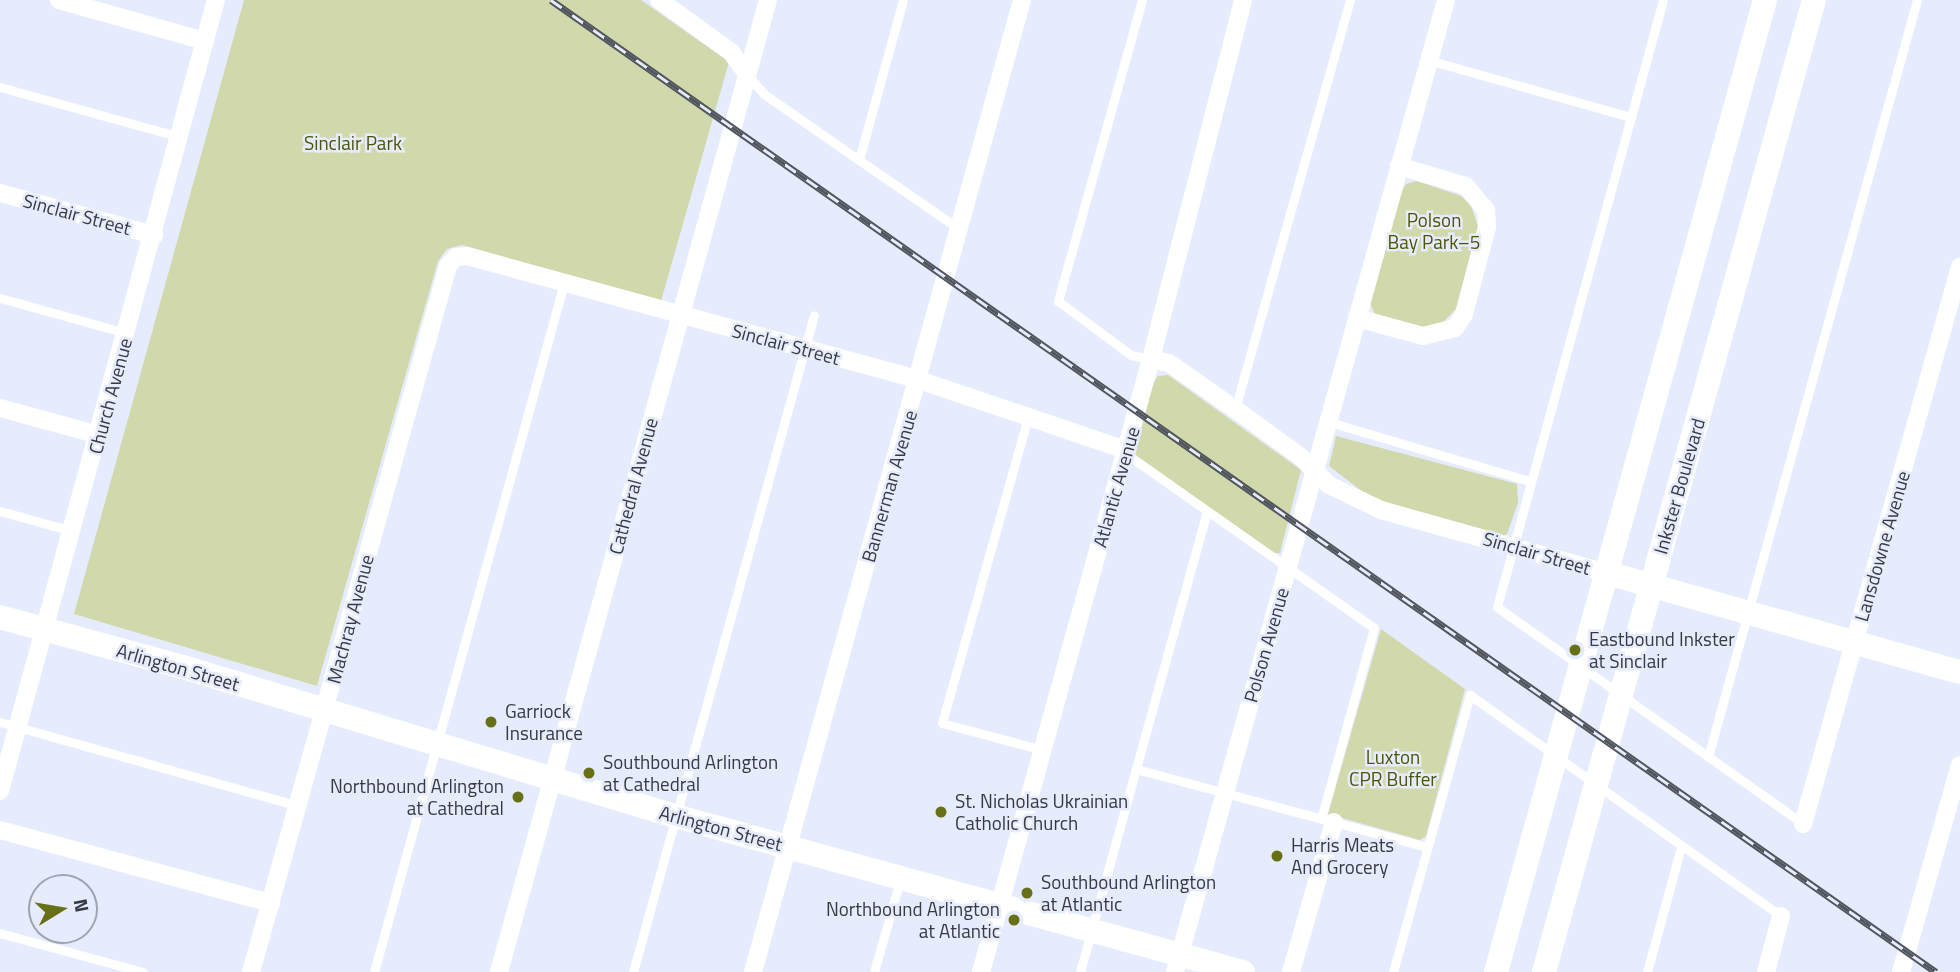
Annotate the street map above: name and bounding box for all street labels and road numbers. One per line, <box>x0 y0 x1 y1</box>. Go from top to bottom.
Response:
street label: Sinclair Street <box>21 189 133 239</box>
street label: Sinclair Street <box>730 319 842 369</box>
street label: Church Avenue <box>84 336 136 456</box>
street label: Bannerman Avenue <box>856 407 922 565</box>
street label: Cathedral Avenue <box>604 415 662 557</box>
street label: Inkster Boulevard <box>1649 415 1709 557</box>
street label: Atlantic Avenue <box>1088 424 1144 550</box>
street label: Lansdowne Avenue <box>1850 468 1914 624</box>
street label: Sinclair Street <box>1481 527 1593 579</box>
street label: Machray Avenue <box>322 552 378 686</box>
street label: Polson Avenue <box>1239 585 1293 705</box>
street label: Arlington Street <box>114 639 242 695</box>
street label: Arlington Street <box>657 801 785 855</box>

